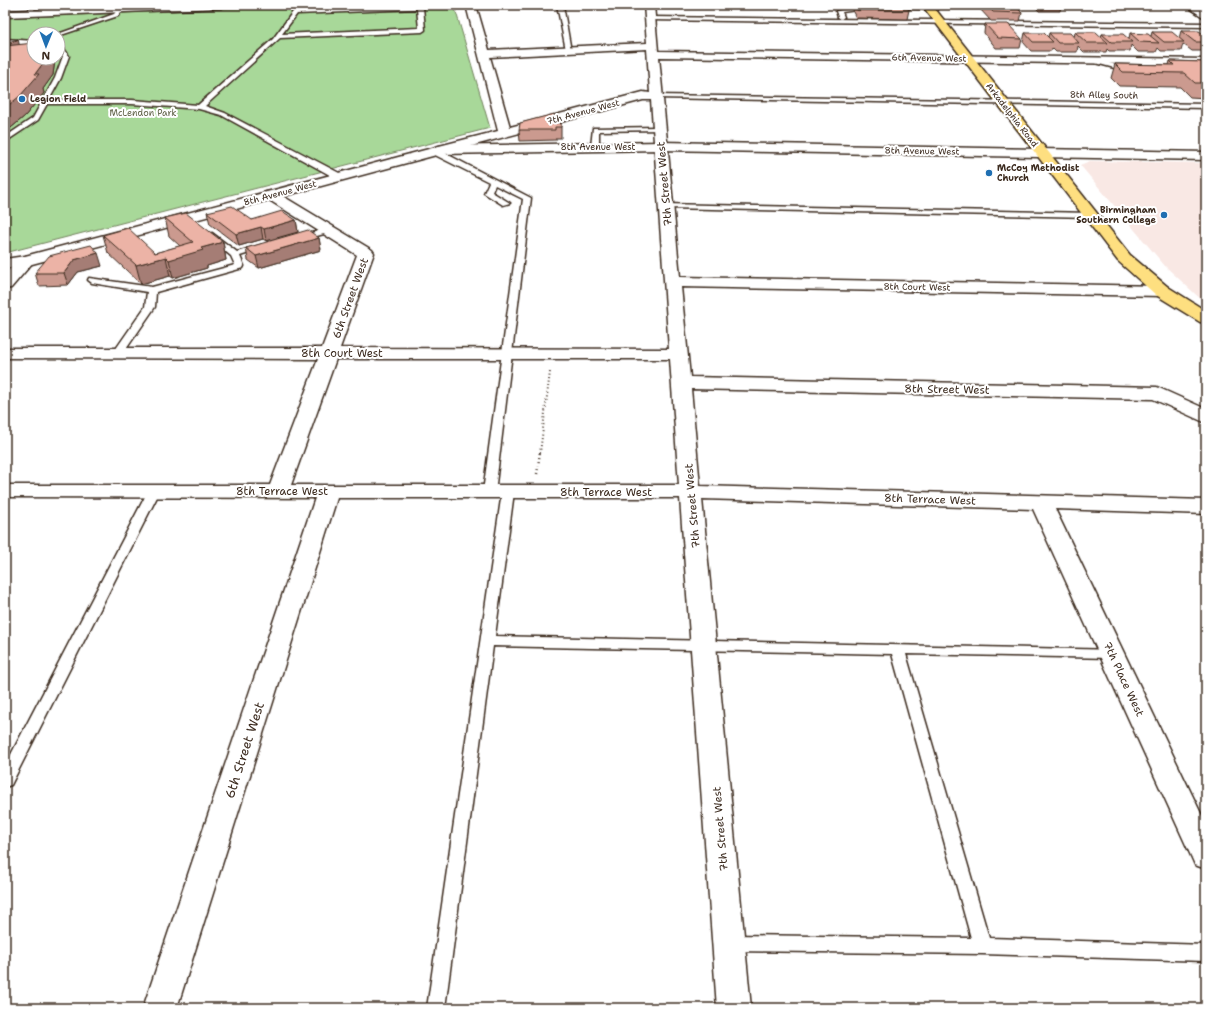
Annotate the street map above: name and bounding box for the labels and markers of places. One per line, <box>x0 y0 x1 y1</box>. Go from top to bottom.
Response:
place label: Legion Field <box>30 93 86 105</box>
marker: Legion Field <box>17 94 27 104</box>
place label: McCoy Methodist Church <box>997 162 1080 184</box>
marker: McCoy Methodist Church <box>984 168 994 178</box>
place label: Birmingham Southern College <box>1076 204 1157 226</box>
marker: Birmingham Southern College <box>1159 210 1169 220</box>

